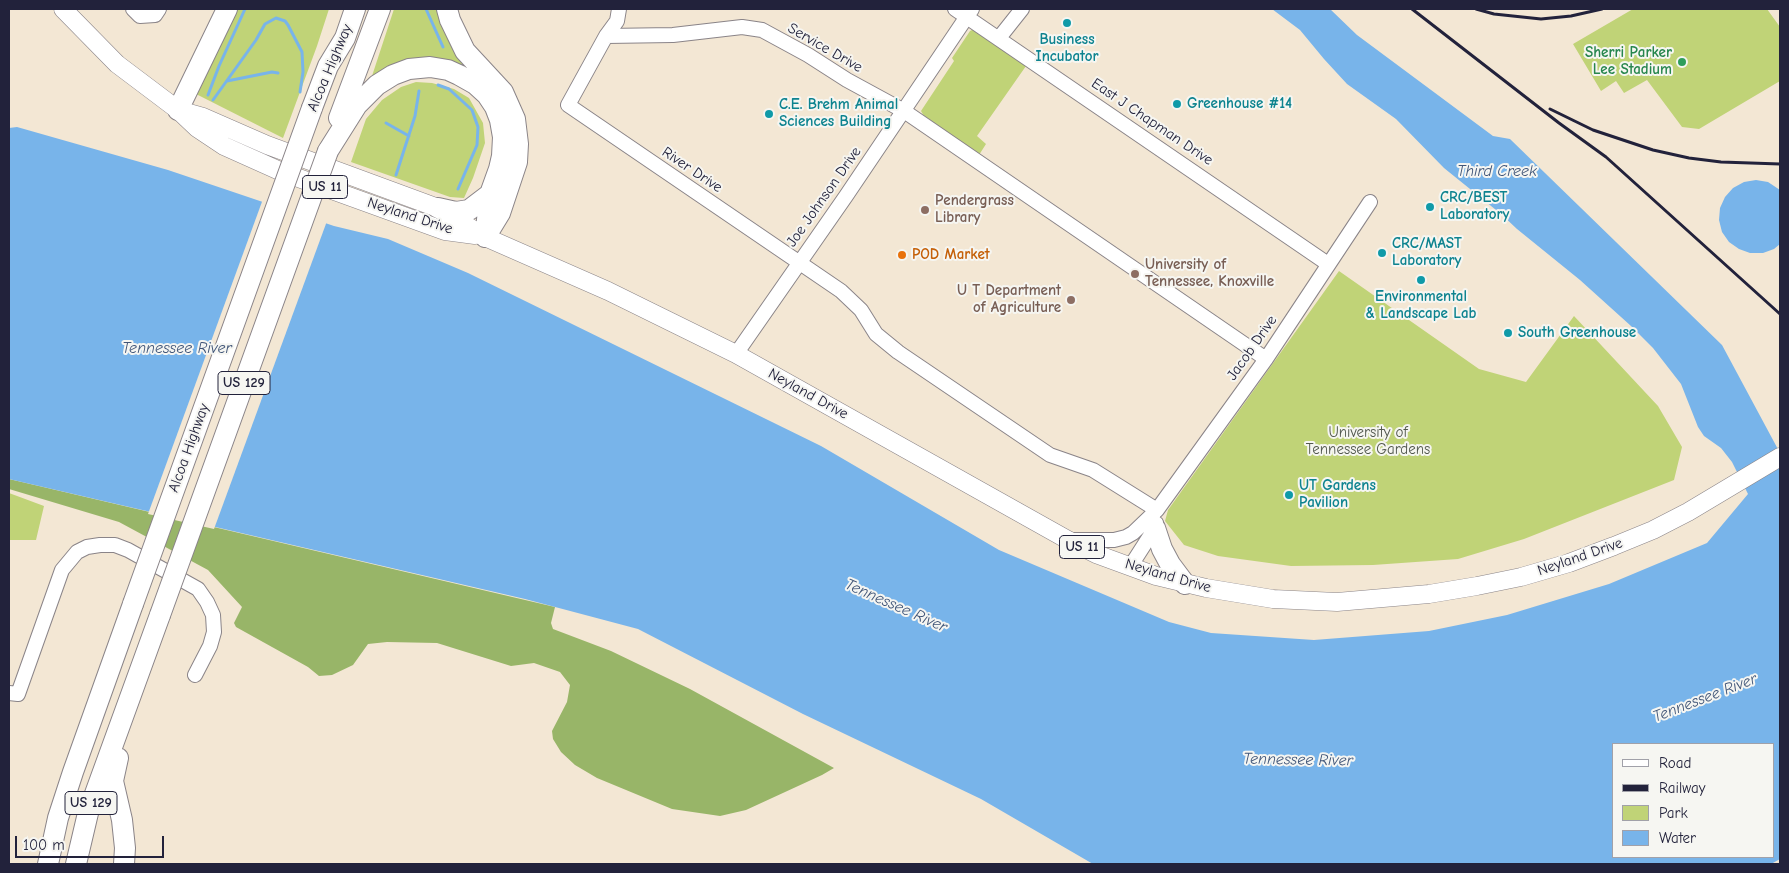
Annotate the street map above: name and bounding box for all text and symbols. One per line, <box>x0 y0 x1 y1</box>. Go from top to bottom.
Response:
marker: Business Incubator <box>1061 17 1073 29</box>
street label: Service Drive <box>784 19 866 77</box>
street label: Alcoa Highway <box>303 22 357 114</box>
place label: Business Incubator <box>1036 31 1098 66</box>
place label: Sherri Parker Lee Stadium <box>1585 44 1672 79</box>
marker: Sherri Parker Lee Stadium <box>1676 56 1688 68</box>
street label: East J Chapman Drive <box>1088 75 1216 169</box>
place label: Greenhouse #14 <box>1187 95 1292 113</box>
place label: C.E. Brehm Animal Sciences Building <box>779 96 898 131</box>
marker: Greenhouse #14 <box>1171 98 1183 110</box>
marker: C.E. Brehm Animal Sciences Building <box>763 108 775 120</box>
street label: River Drive <box>658 143 726 197</box>
street label: Joe Johnson Drive <box>783 143 865 251</box>
water label: Third Creek <box>1457 161 1537 181</box>
road number: US 11 <box>302 176 348 198</box>
place label: CRC/BEST Laboratory <box>1440 189 1509 224</box>
place label: Pendergrass Library <box>935 192 1014 227</box>
street label: Neyland Drive <box>365 194 455 238</box>
marker: CRC/BEST Laboratory <box>1424 201 1436 213</box>
marker: Pendergrass Library <box>919 204 931 216</box>
place label: CRC/MAST Laboratory <box>1392 235 1462 270</box>
place label: POD Market <box>912 246 990 264</box>
marker: CRC/MAST Laboratory <box>1376 247 1388 259</box>
marker: POD Market <box>896 249 908 261</box>
place label: University of Tennessee, Knoxville <box>1145 256 1274 291</box>
marker: University of Tennessee, Knoxville <box>1129 268 1141 280</box>
marker: Environmental & Landscape Lab <box>1415 274 1427 286</box>
place label: U T Department of Agriculture <box>957 282 1061 317</box>
place label: Environmental & Landscape Lab <box>1366 288 1476 323</box>
marker: U T Department of Agriculture <box>1065 294 1077 306</box>
street label: Jacob Drive <box>1223 312 1281 384</box>
place label: South Greenhouse <box>1518 324 1636 342</box>
marker: South Greenhouse <box>1502 327 1514 339</box>
water label: Tennessee River <box>122 338 232 358</box>
street label: Neyland Drive <box>765 365 851 423</box>
road number: US 129 <box>218 372 270 394</box>
street label: Alcoa Highway <box>165 401 213 495</box>
park label: University of Tennessee Gardens <box>1306 424 1430 459</box>
place label: UT Gardens Pavilion <box>1299 477 1376 512</box>
marker: UT Gardens Pavilion <box>1283 489 1295 501</box>
street label: Neyland Drive <box>1535 534 1625 580</box>
road number: US 11 <box>1060 536 1104 558</box>
street label: Neyland Drive <box>1123 555 1213 597</box>
water label: Tennessee River <box>842 575 950 637</box>
water label: Tennessee River <box>1650 669 1760 727</box>
legend <box>1612 743 1774 858</box>
water label: Tennessee River <box>1243 749 1353 771</box>
text: Road <box>1659 754 1691 772</box>
text: Railway <box>1659 779 1705 797</box>
road number: US 129 <box>65 791 117 814</box>
text: Park <box>1659 804 1688 822</box>
scale bar <box>18 826 166 858</box>
text: Water <box>1659 829 1696 847</box>
text: 100 m <box>23 836 65 854</box>

